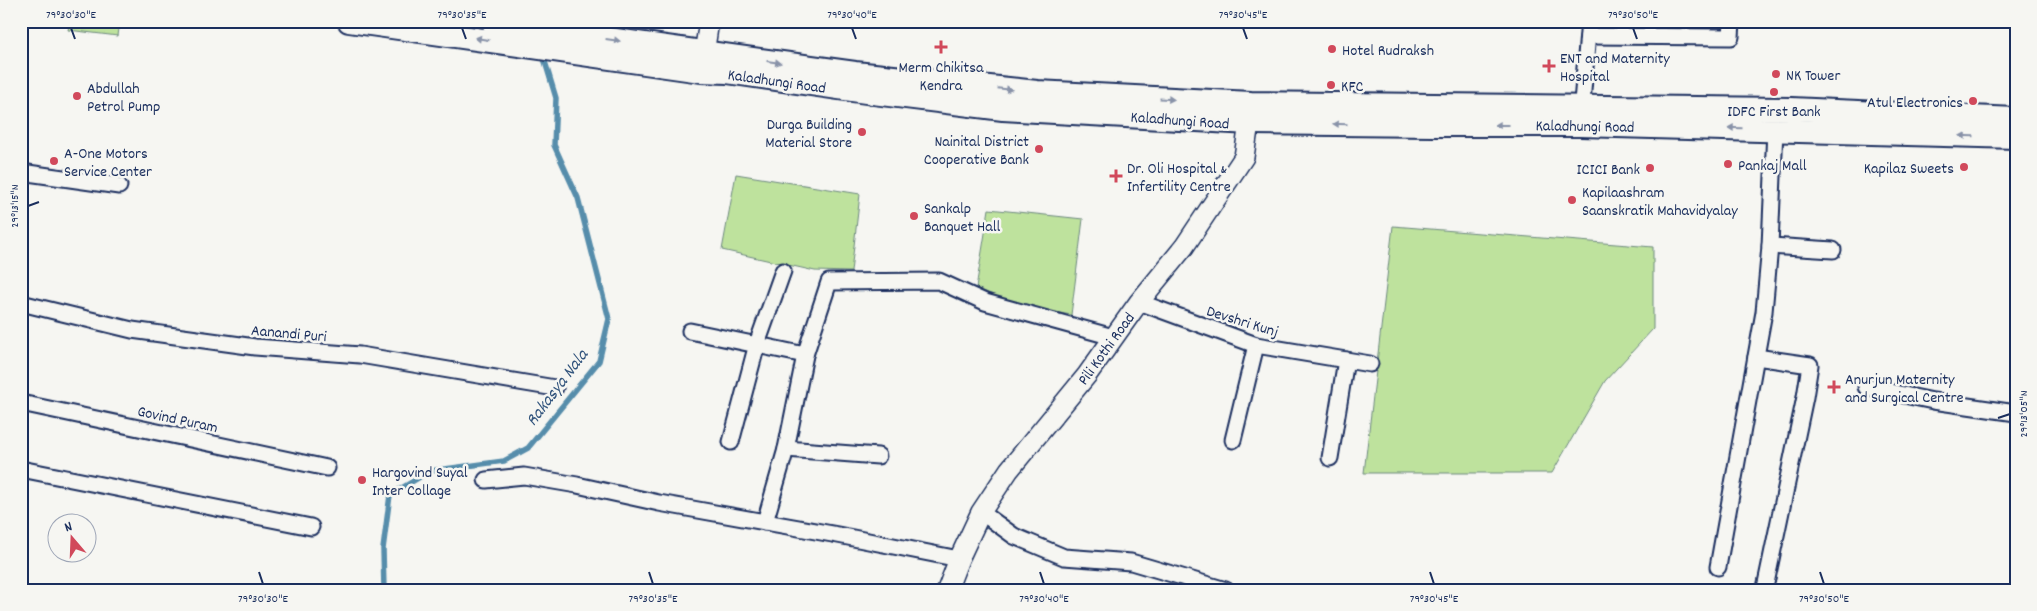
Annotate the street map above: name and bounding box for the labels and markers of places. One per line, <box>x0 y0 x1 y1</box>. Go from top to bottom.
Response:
marker: Merm Chikitsa Kendra <box>934 40 948 54</box>
place label: Hotel Rudraksh <box>1342 40 1434 63</box>
marker: Hotel Rudraksh <box>1326 43 1338 55</box>
place label: ENT and Maternity Hospital <box>1560 48 1670 89</box>
place label: Merm Chikitsa Kendra <box>899 57 984 98</box>
marker: ENT and Maternity Hospital <box>1542 59 1556 73</box>
place label: NK Tower <box>1786 65 1840 88</box>
marker: NK Tower <box>1770 68 1782 80</box>
place label: KFC <box>1341 76 1364 99</box>
place label: Abdullah Petrol Pump <box>87 78 160 119</box>
marker: KFC <box>1325 79 1337 91</box>
marker: IDFC First Bank <box>1768 86 1780 98</box>
marker: Abdullah Petrol Pump <box>71 90 83 102</box>
place label: Atul Electronics <box>1867 92 1963 115</box>
marker: Atul Electronics <box>1967 95 1979 107</box>
place label: IDFC First Bank <box>1727 101 1821 124</box>
place label: Durga Building Material Store <box>765 114 852 155</box>
marker: Durga Building Material Store <box>856 126 868 138</box>
place label: Nainital District Cooperative Bank <box>924 131 1029 172</box>
place label: A-One Motors Service Center <box>64 143 152 184</box>
marker: Nainital District Cooperative Bank <box>1033 143 1045 155</box>
marker: A-One Motors Service Center <box>48 155 60 167</box>
place label: Pankaj Mall <box>1738 155 1807 178</box>
place label: Dr. Oli Hospital & Infertility Centre <box>1127 158 1231 199</box>
marker: Pankaj Mall <box>1722 158 1734 170</box>
place label: Kapilaz Sweets <box>1864 158 1954 181</box>
place label: ICICI Bank <box>1577 159 1640 182</box>
marker: Kapilaz Sweets <box>1958 161 1970 173</box>
marker: ICICI Bank <box>1644 162 1656 174</box>
marker: Dr. Oli Hospital & Infertility Centre <box>1109 169 1123 183</box>
place label: Kapilaashram Saanskratik Mahavidyalay <box>1582 182 1738 223</box>
marker: Kapilaashram Saanskratik Mahavidyalay <box>1566 194 1578 206</box>
place label: Sankalp Banquet Hall <box>924 198 1001 239</box>
marker: Sankalp Banquet Hall <box>908 210 920 222</box>
place label: Anurjun Maternity and Surgical Centre <box>1845 369 1964 410</box>
marker: Anurjun Maternity and Surgical Centre <box>1827 380 1841 394</box>
place label: Hargovind Suyal Inter Collage <box>372 462 468 503</box>
marker: Hargovind Suyal Inter Collage <box>356 474 368 486</box>

